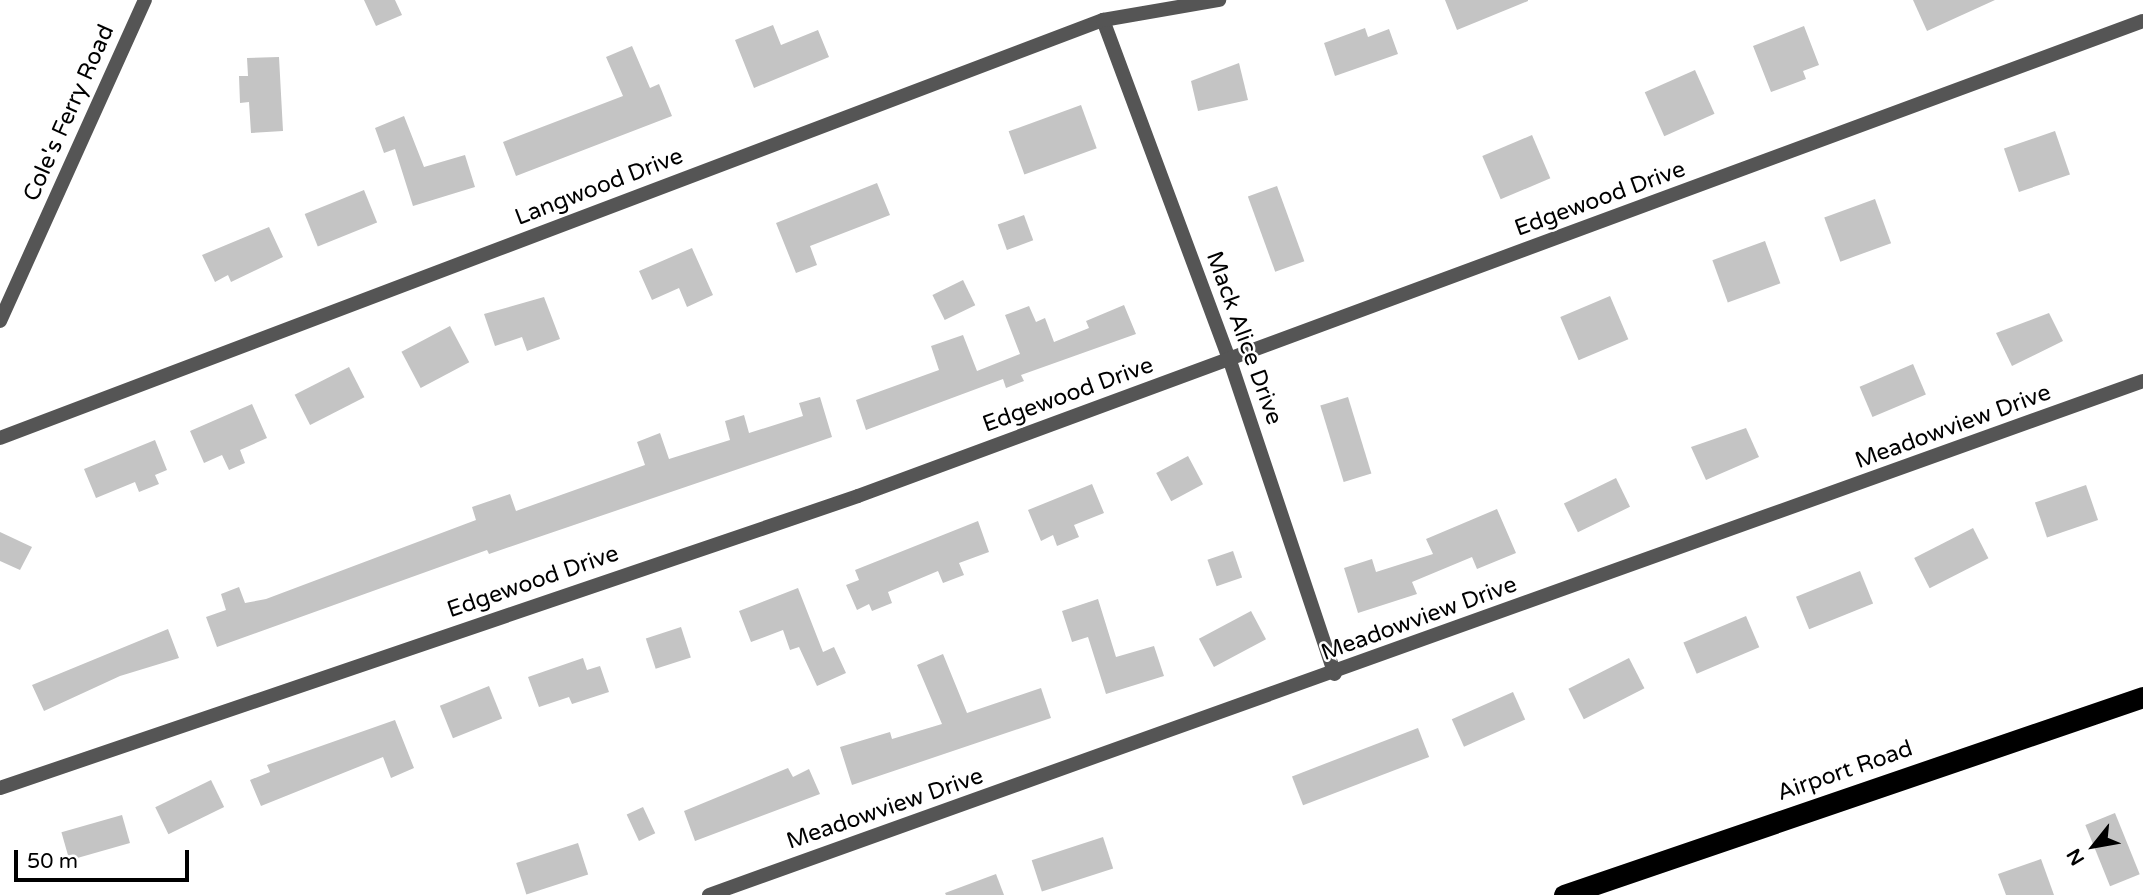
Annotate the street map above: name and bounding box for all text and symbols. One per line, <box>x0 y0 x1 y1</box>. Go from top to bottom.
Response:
street label: Cole's Ferry Road <box>18 20 120 206</box>
street label: Langwood Drive <box>511 142 687 232</box>
street label: Edgewood Drive <box>1511 155 1689 243</box>
street label: Mack Alice Drive <box>1200 248 1288 428</box>
street label: Edgewood Drive <box>979 351 1157 439</box>
street label: Meadowview Drive <box>1851 379 2055 475</box>
street label: Edgewood Drive <box>444 540 622 624</box>
street label: Meadowview Drive <box>1317 571 1521 667</box>
street label: Airport Road <box>1774 735 1916 807</box>
street label: Meadowview Drive <box>783 762 987 856</box>
north arrow <box>2059 811 2129 881</box>
scale bar <box>18 836 192 880</box>
text: N <box>2063 845 2089 869</box>
text: 50 m <box>27 849 78 874</box>

